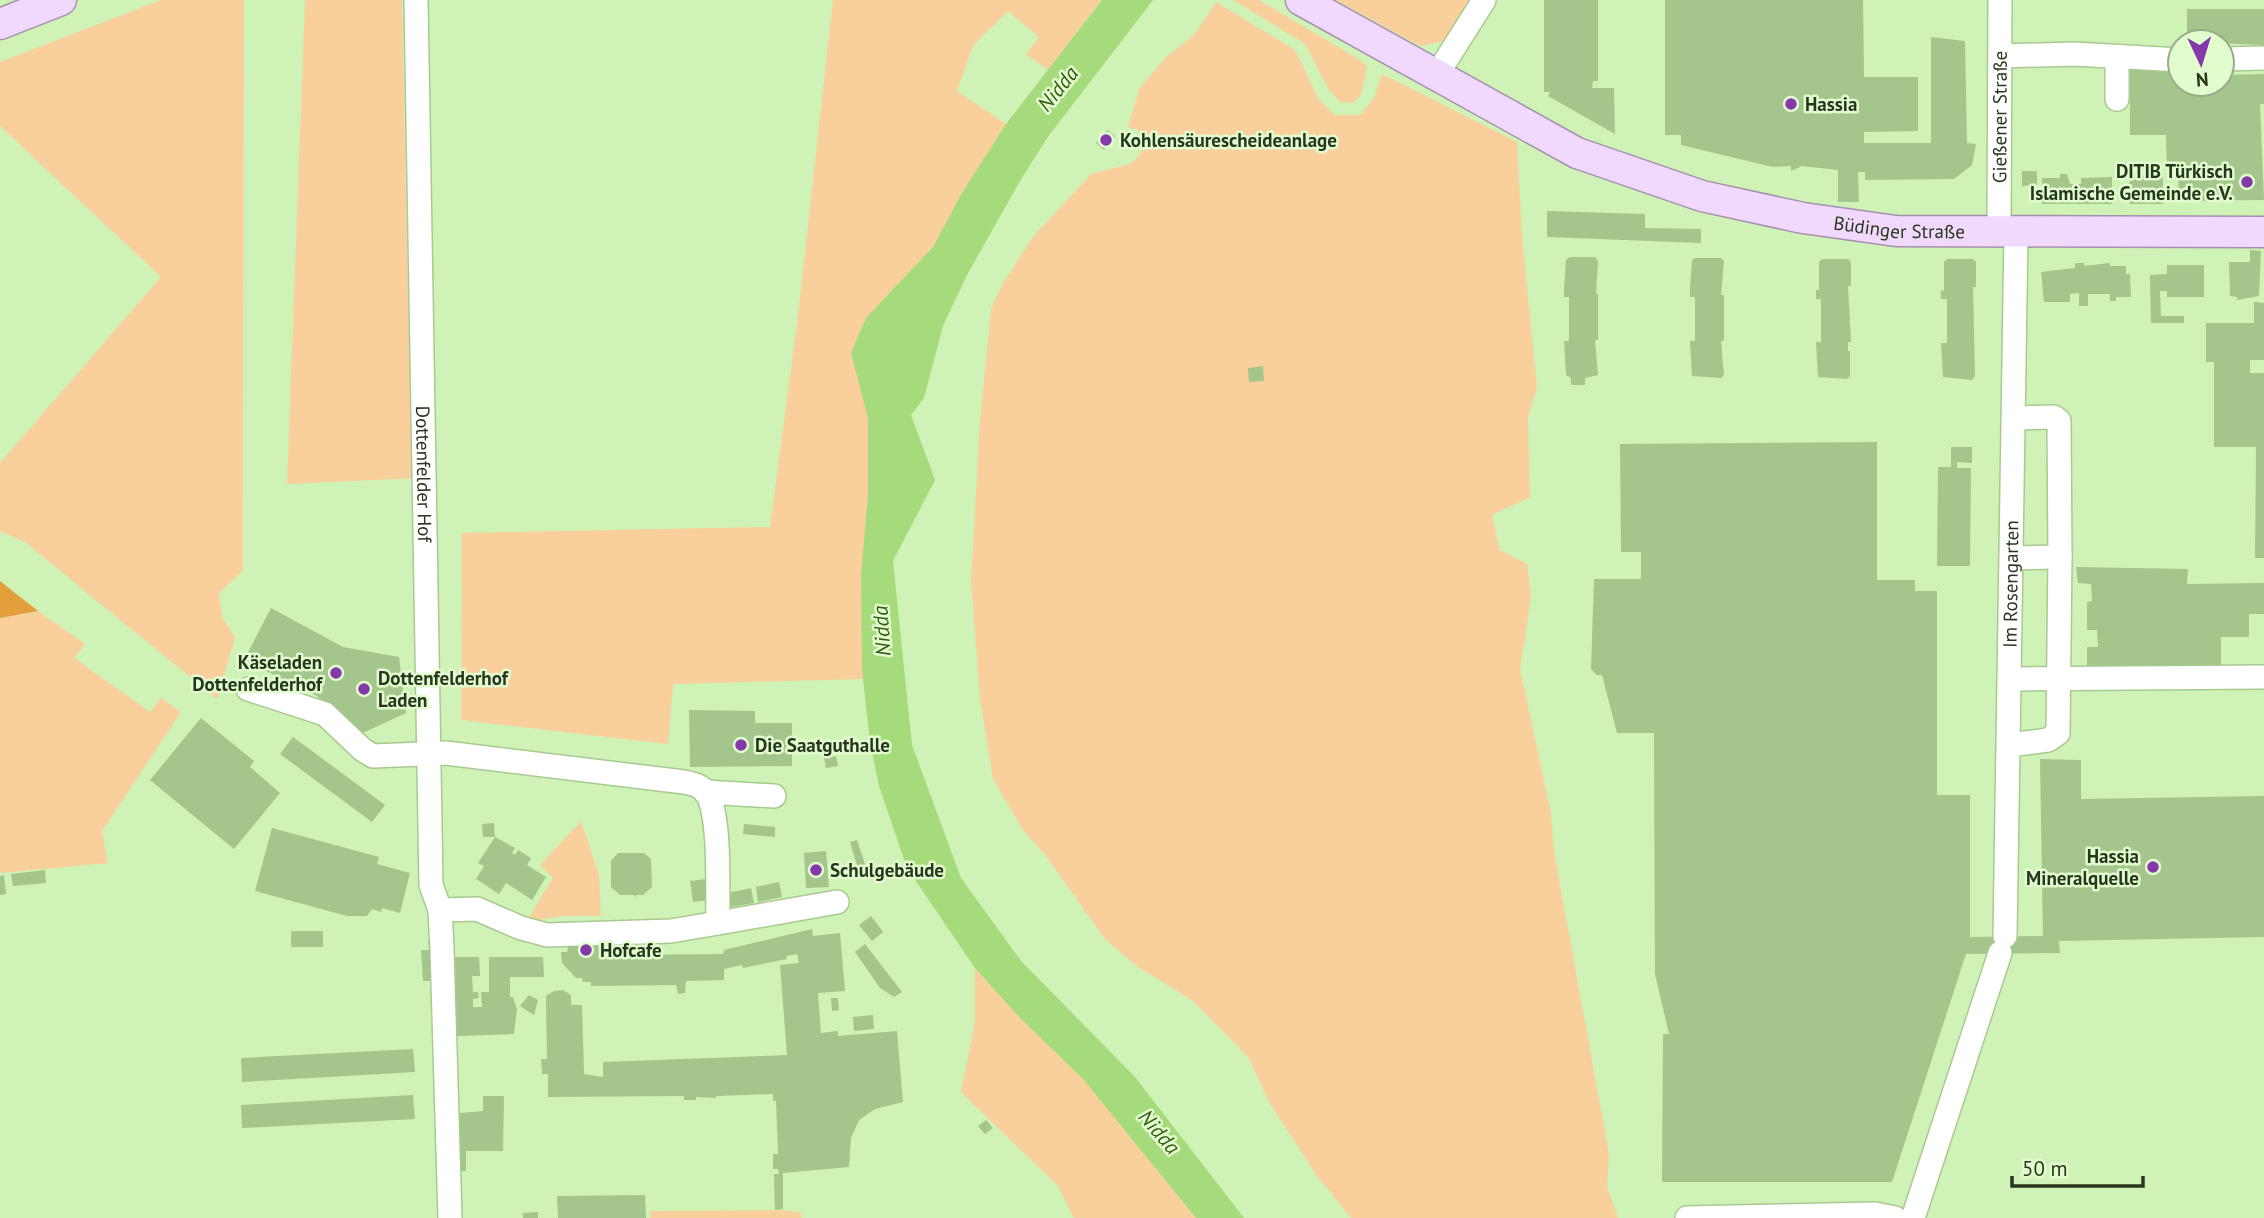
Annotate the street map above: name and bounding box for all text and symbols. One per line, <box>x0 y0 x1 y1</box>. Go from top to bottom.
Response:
north arrow <box>2166 28 2236 98</box>
street label: Gießener Straße <box>1987 51 2012 183</box>
water label: Nidda <box>1031 60 1084 117</box>
text: N <box>2195 68 2209 92</box>
place label: Hassia <box>1805 92 1857 116</box>
marker: Hassia <box>1783 96 1799 112</box>
place label: Kohlensäurescheideanlage <box>1120 128 1337 152</box>
marker: Kohlensäurescheideanlage <box>1098 132 1114 148</box>
place label: DITIB Türkisch Islamische Gemeinde e.V. <box>2030 159 2233 205</box>
marker: DITIB Türkisch Islamische Gemeinde e.V. <box>2239 174 2255 190</box>
street label: Büdinger Straße <box>1832 210 1965 243</box>
street label: Dottenfelder Hof <box>411 405 437 543</box>
street label: Im Rosengarten <box>1998 520 2024 648</box>
water label: Nidda <box>866 604 897 657</box>
place label: Käseladen Dottenfelderhof <box>192 650 324 696</box>
marker: Käseladen Dottenfelderhof <box>328 665 344 681</box>
place label: Dottenfelderhof Laden <box>378 666 510 712</box>
marker: Dottenfelderhof Laden <box>356 681 372 697</box>
place label: Die Saatguthalle <box>755 733 890 757</box>
marker: Die Saatguthalle <box>733 737 749 753</box>
place label: Hassia Mineralquelle <box>2026 844 2139 890</box>
place label: Schulgebäude <box>830 858 944 882</box>
marker: Hassia Mineralquelle <box>2145 859 2161 875</box>
marker: Schulgebäude <box>808 862 824 878</box>
place label: Hofcafe <box>600 938 662 962</box>
marker: Hofcafe <box>578 942 594 958</box>
water label: Nidda <box>1133 1104 1187 1160</box>
scale bar <box>2012 1144 2143 1188</box>
text: 50 m <box>2022 1155 2068 1182</box>

